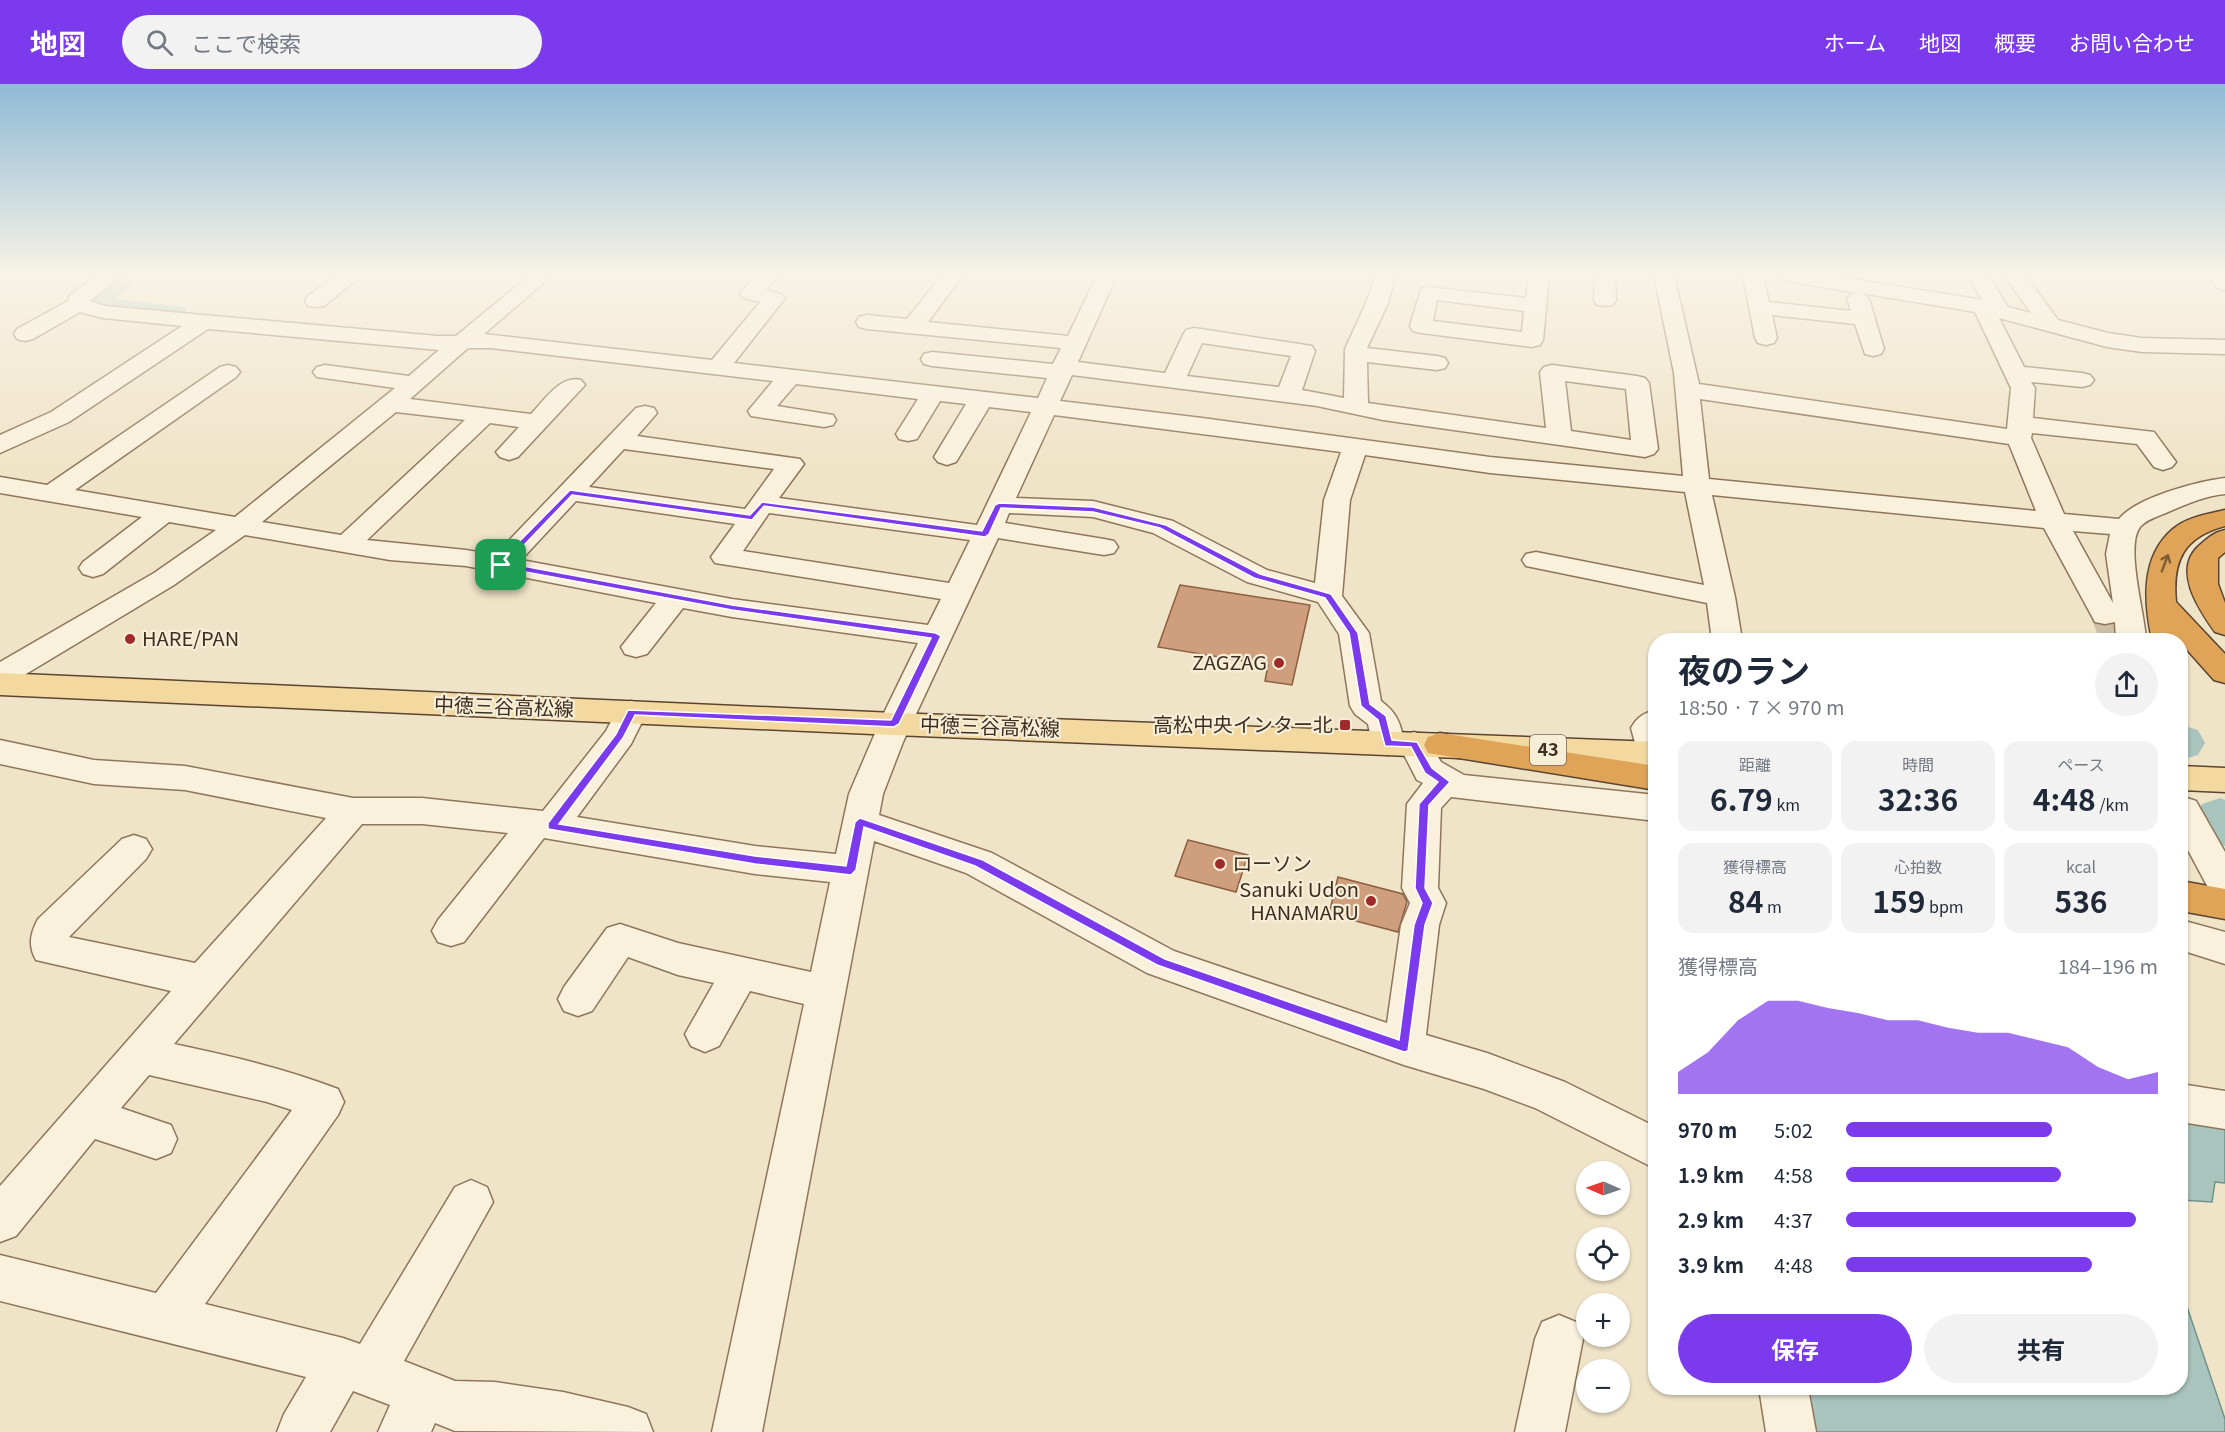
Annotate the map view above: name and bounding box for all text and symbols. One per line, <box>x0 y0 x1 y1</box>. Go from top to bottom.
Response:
search box <box>122 15 542 69</box>
text: 地図 <box>30 22 86 62</box>
icon: search <box>143 26 176 59</box>
text: ここで検索 <box>191 26 301 58</box>
text: ホーム <box>1824 27 1886 57</box>
text: 地図 <box>1919 27 1961 57</box>
text: 概要 <box>1994 27 2036 57</box>
text: お問い合わせ <box>2069 27 2195 57</box>
pin <box>475 539 526 590</box>
icon: arrive <box>484 548 517 581</box>
one-way arrow <box>2161 554 2172 573</box>
place label: HARE/PAN <box>142 623 239 652</box>
marker: HARE/PAN <box>123 632 137 646</box>
text: 夜のラン <box>1678 645 1810 693</box>
place label: ZAGZAG <box>1192 647 1267 676</box>
button: share <box>2095 653 2158 716</box>
marker: ZAGZAG <box>1272 656 1286 670</box>
street label: 中徳三谷高松線 <box>434 689 575 722</box>
text: 18:50 · 7 × 970 m <box>1678 692 1845 721</box>
street label: 中徳三谷高松線 <box>920 709 1061 742</box>
place label: 高松中央インター北 <box>1153 709 1333 738</box>
marker: 高松中央インター北 <box>1338 718 1352 732</box>
road number: 43 <box>1530 735 1566 765</box>
text: 距離 <box>1739 752 1771 776</box>
text: 時間 <box>1902 752 1934 776</box>
text: ペース <box>2057 752 2105 776</box>
text: 6.79 <box>1710 776 1773 820</box>
text: 32:36 <box>1878 776 1958 820</box>
text: 4:48 <box>2033 776 2096 820</box>
text: km <box>1773 792 1800 816</box>
text: /km <box>2096 792 2129 816</box>
place label: ローソン <box>1232 848 1312 877</box>
text: 獲得標高 <box>1723 854 1787 878</box>
text: 心拍数 <box>1894 854 1942 878</box>
text: kcal <box>2066 854 2096 878</box>
marker: ローソン <box>1213 857 1227 871</box>
place label: Sanuki Udon HANAMARU <box>1239 874 1359 926</box>
text: 84 <box>1728 878 1764 922</box>
text: 159 <box>1872 878 1925 922</box>
text: 536 <box>2054 878 2108 922</box>
marker: Sanuki Udon HANAMARU <box>1364 894 1378 908</box>
text: m <box>1764 894 1782 918</box>
text: bpm <box>1925 894 1964 918</box>
text: 獲得標高 <box>1678 951 1758 980</box>
text: 184–196 m <box>2058 951 2158 980</box>
text: 970 m <box>1678 1115 1737 1144</box>
text: 5:02 <box>1774 1115 1813 1144</box>
text: 1.9 km <box>1678 1160 1744 1189</box>
text: 4:58 <box>1774 1160 1813 1189</box>
north arrow <box>1576 1161 1630 1215</box>
map controls <box>1576 1161 1630 1413</box>
text: 2.9 km <box>1678 1205 1744 1234</box>
text: 4:37 <box>1774 1205 1813 1234</box>
button: locate <box>1576 1227 1630 1281</box>
text: 3.9 km <box>1678 1250 1744 1279</box>
text: 4:48 <box>1774 1250 1813 1279</box>
button: + <box>1576 1293 1630 1347</box>
button: 保存 <box>1678 1314 1912 1383</box>
button: 共有 <box>1924 1314 2158 1383</box>
button: − <box>1576 1359 1630 1413</box>

